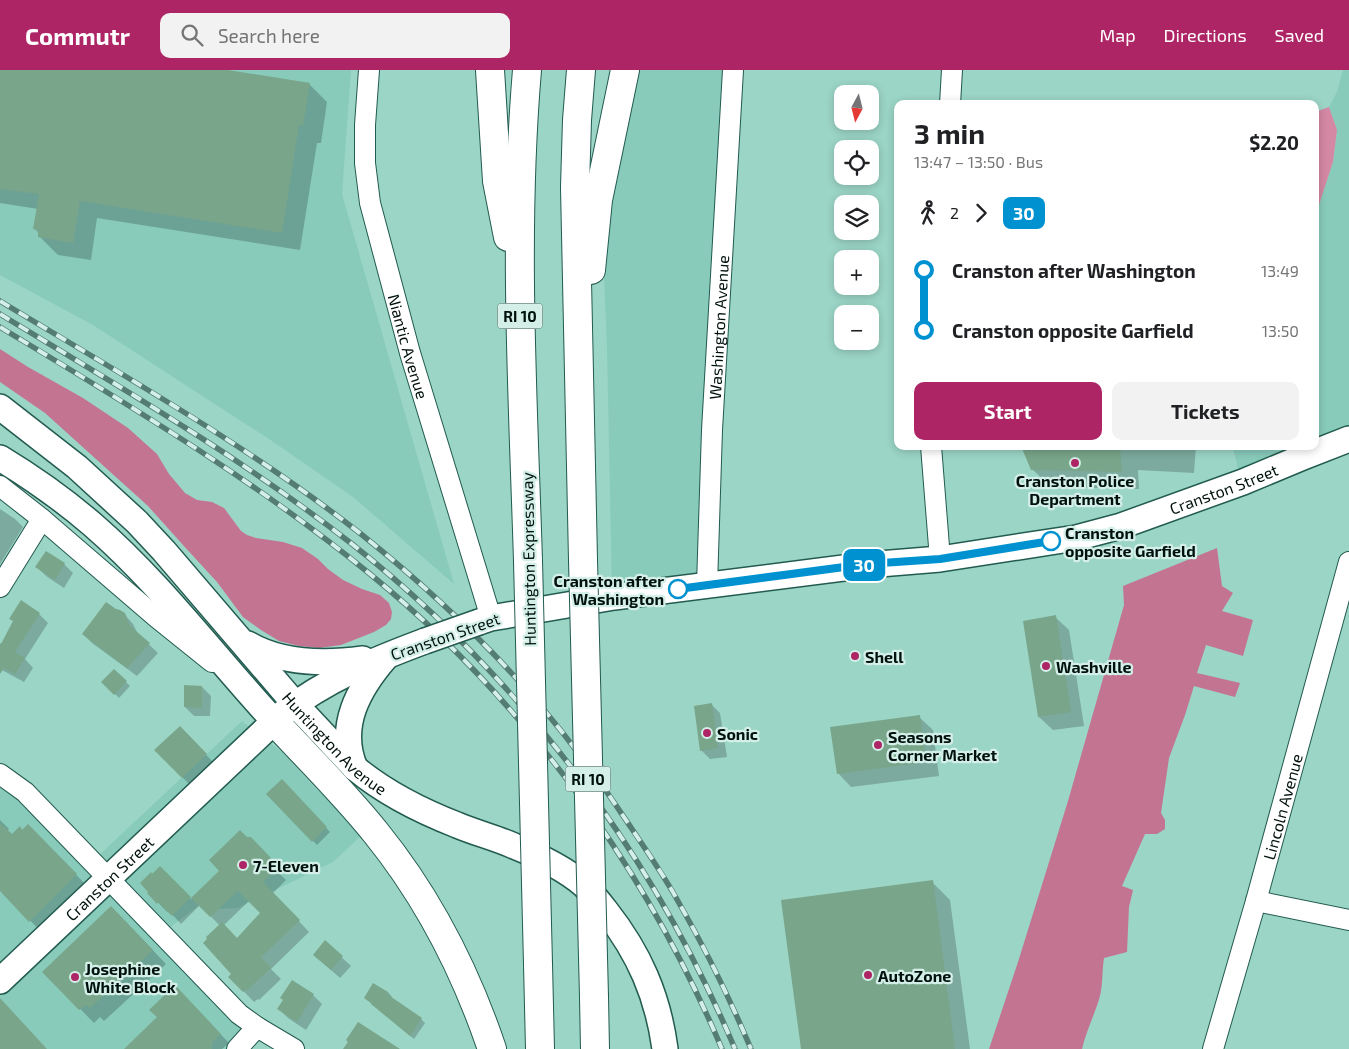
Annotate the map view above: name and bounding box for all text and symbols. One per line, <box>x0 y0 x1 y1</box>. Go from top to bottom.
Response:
search box <box>160 13 510 58</box>
text: Commutr <box>25 21 130 50</box>
icon: search <box>178 21 206 49</box>
text: Search here <box>218 24 320 47</box>
text: Map <box>1099 24 1136 46</box>
text: Directions <box>1164 24 1247 46</box>
text: Saved <box>1275 24 1324 46</box>
north arrow <box>834 85 879 130</box>
map controls <box>834 85 879 350</box>
text: 3 min <box>914 116 985 150</box>
text: $2.20 <box>1249 131 1299 154</box>
button: locate <box>834 140 879 185</box>
text: 13:47 – 13:50 · Bus <box>914 152 1043 171</box>
button: layers <box>834 195 879 240</box>
icon: walk <box>914 199 942 227</box>
icon: forward <box>967 199 995 227</box>
text: 30 <box>1013 202 1035 224</box>
text: 2 <box>950 203 959 222</box>
button: + <box>834 250 879 295</box>
street label: Washington Avenue <box>704 254 732 400</box>
text: Cranston after Washington <box>952 259 1196 282</box>
text: 13:49 <box>1261 261 1299 280</box>
street label: Niantic Avenue <box>385 292 433 401</box>
road number: RI 10 <box>498 304 542 328</box>
button: − <box>834 305 879 350</box>
text: Cranston opposite Garfield <box>952 319 1193 342</box>
text: 13:50 <box>1262 321 1299 340</box>
button: Start <box>914 382 1102 440</box>
button: Tickets <box>1112 382 1299 440</box>
marker: Cranston Police Department <box>1069 457 1081 469</box>
street label: Cranston Street <box>1167 459 1280 517</box>
place label: Cranston Police Department <box>1016 471 1134 508</box>
street label: Huntington Expressway <box>517 472 539 646</box>
place label: Cranston opposite Garfield <box>1065 523 1196 560</box>
marker: Cranston opposite Garfield <box>1041 531 1061 551</box>
line badge: 30 <box>842 549 886 581</box>
text: 30 <box>853 554 875 576</box>
place label: Cranston after Washington <box>554 571 664 608</box>
marker: Cranston after Washington <box>668 579 688 599</box>
street label: Cranston Street <box>388 608 502 664</box>
place label: Shell <box>865 647 904 666</box>
marker: Shell <box>849 650 861 662</box>
place label: Washville <box>1056 657 1132 676</box>
marker: Washville <box>1040 660 1052 672</box>
street label: Huntington Avenue <box>279 688 391 798</box>
place label: Sonic <box>717 724 758 743</box>
marker: Sonic <box>701 727 713 739</box>
place label: Seasons Corner Market <box>888 727 998 764</box>
marker: Seasons Corner Market <box>872 739 884 751</box>
street label: Lincoln Avenue <box>1258 751 1306 862</box>
road number: RI 10 <box>566 766 610 792</box>
street label: Cranston Street <box>61 832 157 924</box>
place label: 7-Eleven <box>253 856 319 875</box>
marker: 7-Eleven <box>237 859 249 871</box>
place label: Josephine White Block <box>85 959 176 996</box>
place label: AutoZone <box>878 966 951 985</box>
marker: AutoZone <box>862 969 874 981</box>
marker: Josephine White Block <box>69 971 81 983</box>

